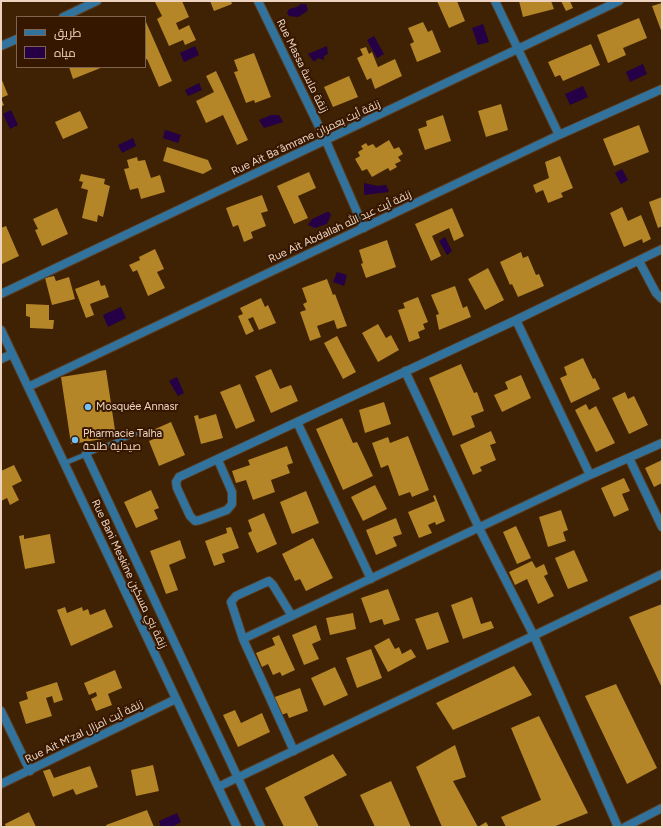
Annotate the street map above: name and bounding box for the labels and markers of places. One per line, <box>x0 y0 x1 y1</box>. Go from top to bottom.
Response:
place label: Mosquée Annasr <box>96 400 178 414</box>
marker: Mosquée Annasr <box>83 402 93 412</box>
place label: Pharmacie Talha صيدلية طلحة <box>83 427 162 453</box>
marker: Pharmacie Talha صيدلية طلحة <box>70 435 80 445</box>

